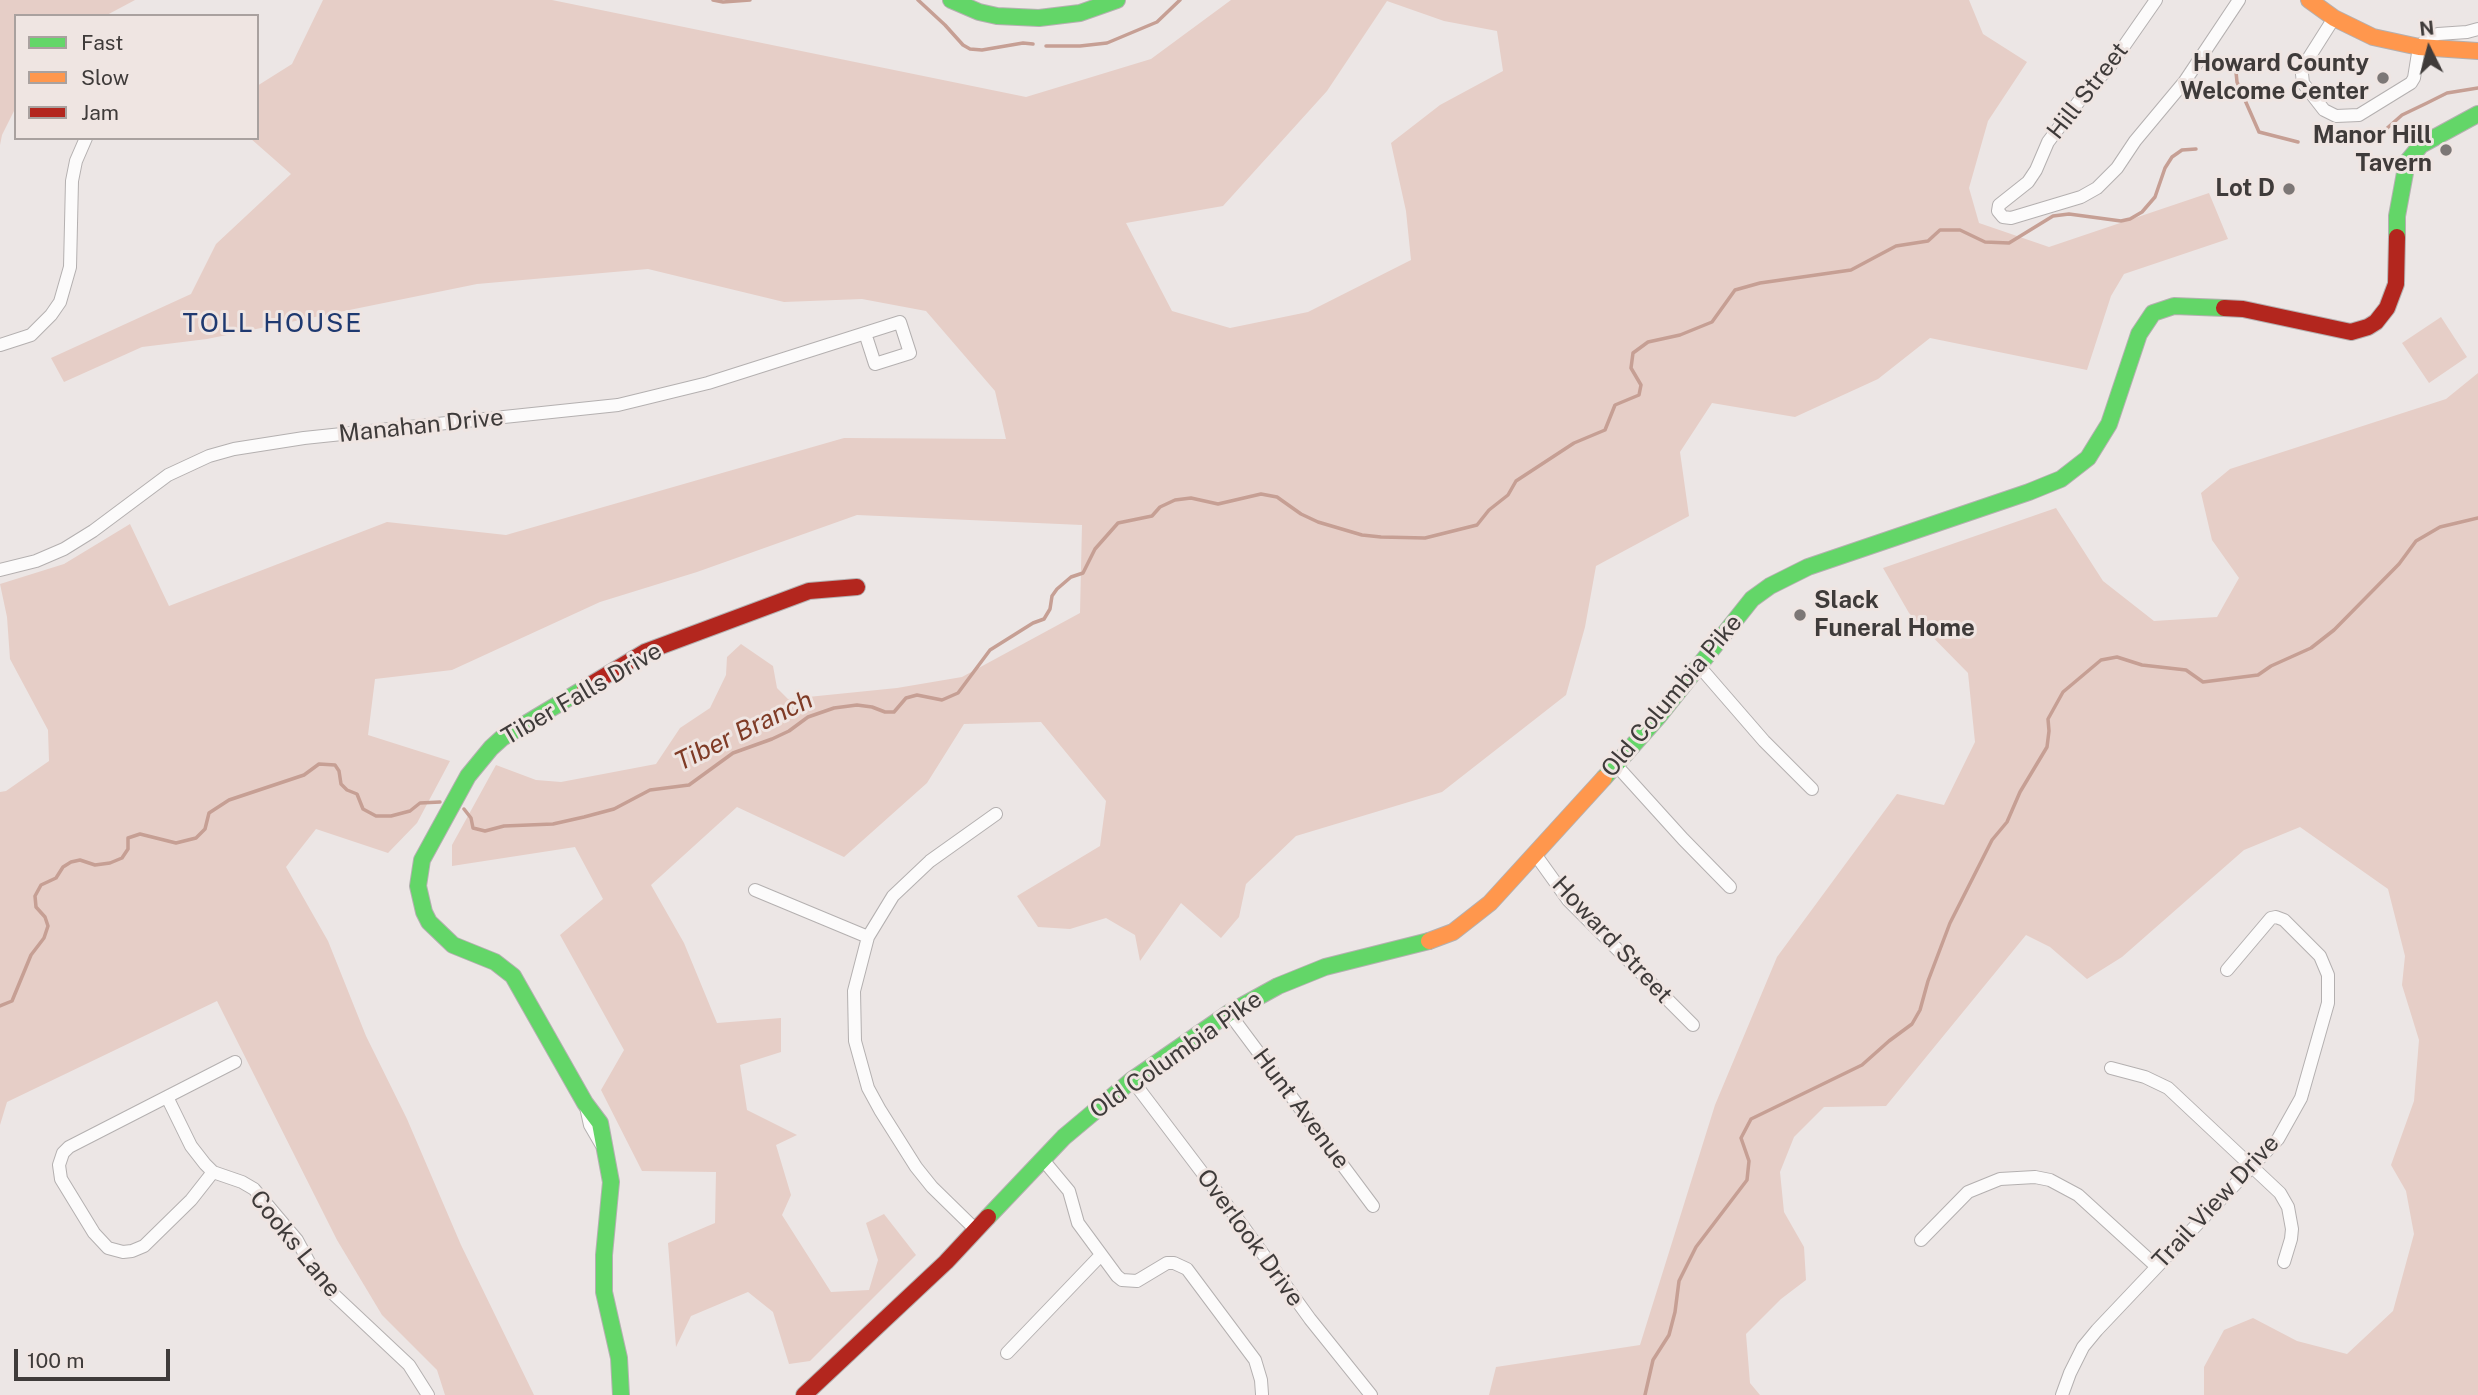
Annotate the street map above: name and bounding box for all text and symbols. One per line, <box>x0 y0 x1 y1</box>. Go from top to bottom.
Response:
legend <box>14 14 259 140</box>
north arrow <box>2394 14 2464 84</box>
text: N <box>2418 16 2435 40</box>
text: Fast <box>81 30 123 55</box>
street label: Hill Street <box>2041 37 2135 145</box>
place label: Howard County Welcome Center <box>2180 50 2369 106</box>
text: Slow <box>81 65 129 90</box>
marker: Howard County Welcome Center <box>2375 70 2391 86</box>
text: Jam <box>81 100 119 125</box>
place label: Manor Hill Tavern <box>2313 122 2432 178</box>
marker: Manor Hill Tavern <box>2438 142 2454 158</box>
place label: Lot D <box>2215 175 2275 203</box>
marker: Lot D <box>2281 181 2297 197</box>
district label: TOLL HOUSE <box>184 308 362 340</box>
street label: Manahan Drive <box>337 403 505 449</box>
place label: Slack Funeral Home <box>1814 587 1975 643</box>
marker: Slack Funeral Home <box>1792 607 1808 623</box>
street label: Old Columbia Pike <box>1596 609 1748 783</box>
street label: Tiber Falls Drive <box>497 637 667 751</box>
water label: Tiber Branch <box>670 684 818 778</box>
street label: Howard Street <box>1546 871 1678 1009</box>
street label: Old Columbia Pike <box>1084 985 1268 1125</box>
street label: Hunt Avenue <box>1246 1043 1356 1175</box>
street label: Trail View Drive <box>2147 1129 2285 1275</box>
street label: Overlook Drive <box>1190 1164 1310 1312</box>
street label: Cooks Lane <box>243 1185 347 1303</box>
scale bar <box>18 1336 173 1380</box>
text: 100 m <box>27 1348 84 1373</box>

